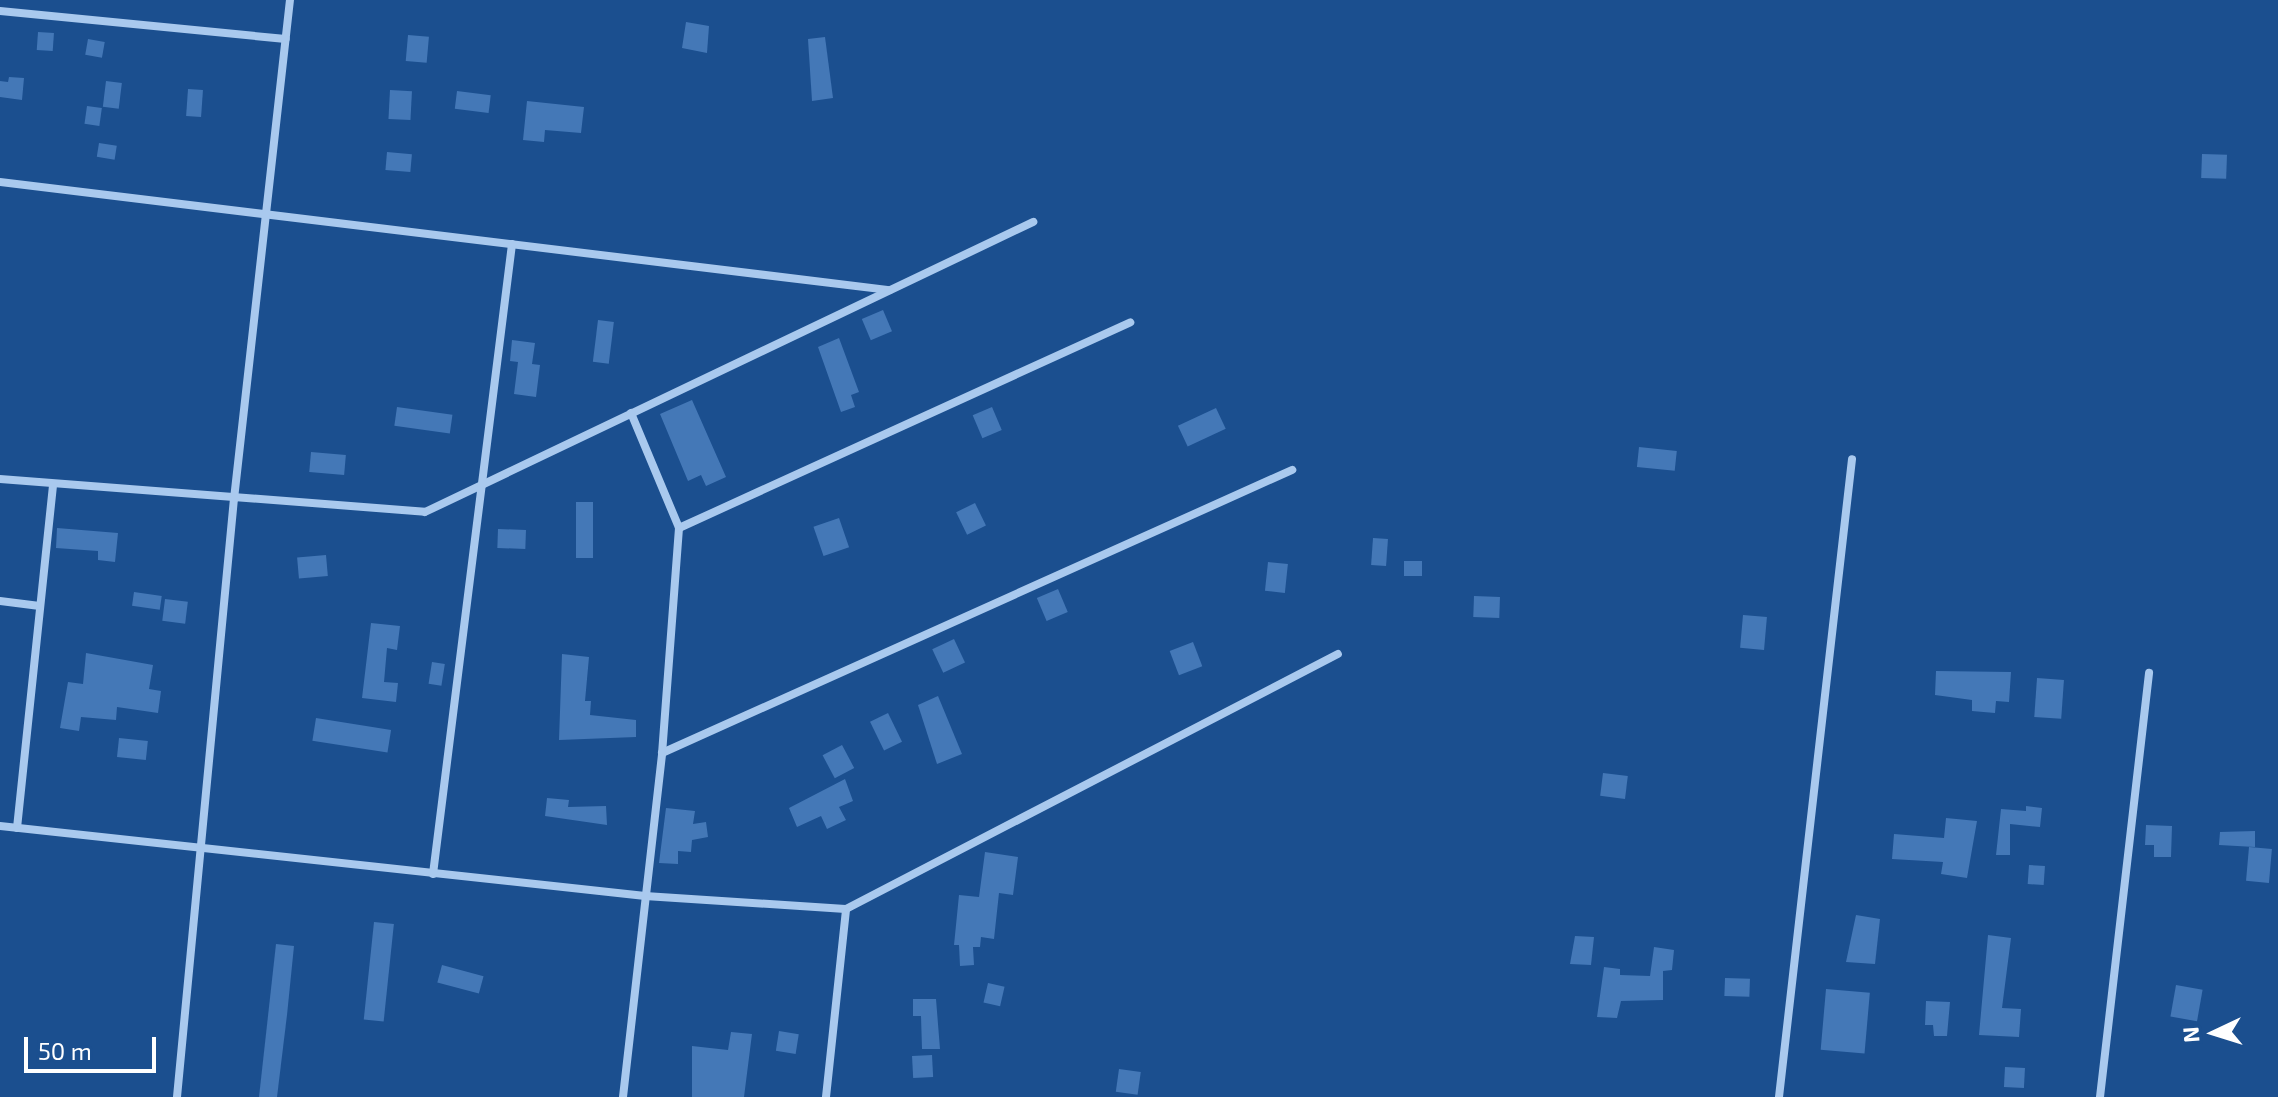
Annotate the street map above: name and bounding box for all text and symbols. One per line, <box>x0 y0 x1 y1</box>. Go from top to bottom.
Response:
north arrow <box>2174 993 2254 1073</box>
scale bar <box>28 1021 160 1071</box>
text: N <box>2177 1026 2204 1044</box>
text: 50 m <box>38 1036 92 1065</box>

